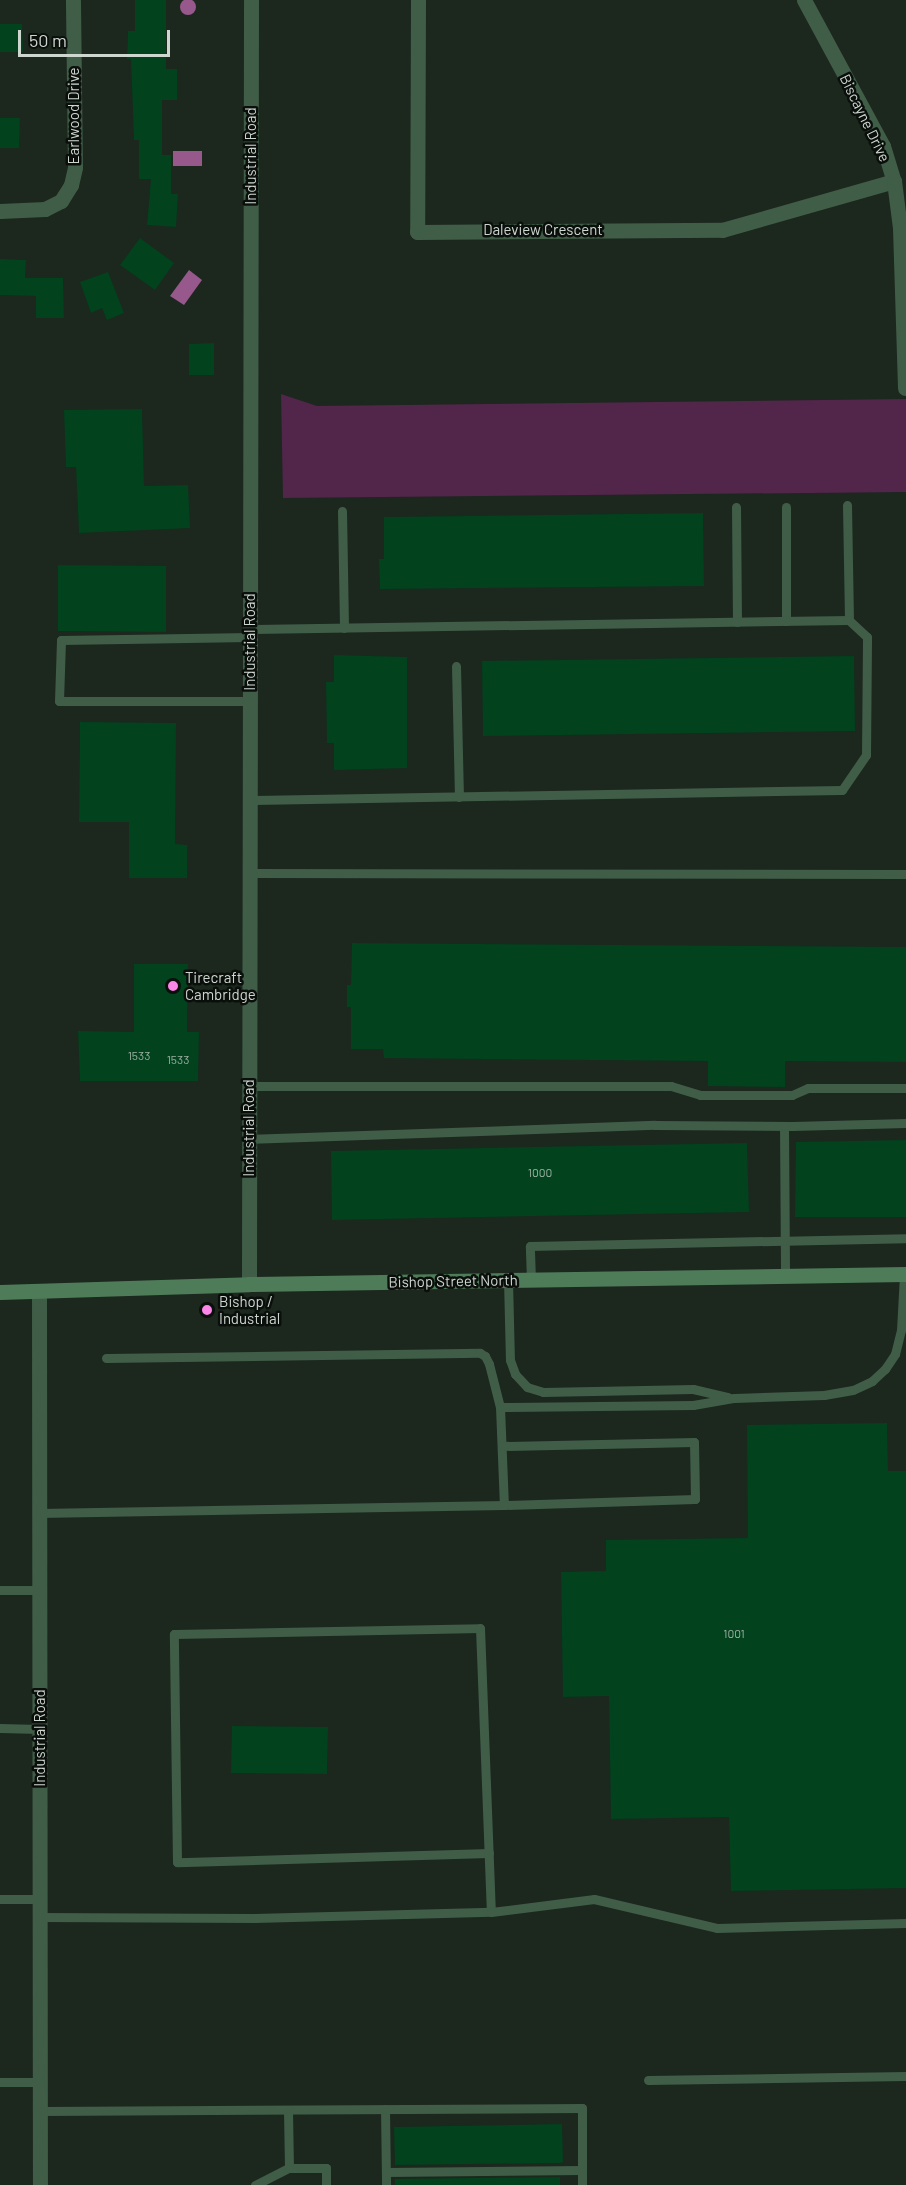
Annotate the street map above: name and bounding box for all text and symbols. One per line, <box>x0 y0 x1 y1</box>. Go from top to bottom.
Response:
scale bar <box>21 18 172 56</box>
text: 50 m <box>29 29 67 51</box>
street label: Earlwood Drive <box>65 67 83 165</box>
street label: Biscayne Drive <box>836 71 894 165</box>
street label: Industrial Road <box>242 107 260 205</box>
street label: Daleview Crescent <box>483 221 603 239</box>
street label: Industrial Road <box>241 593 259 691</box>
place label: Tirecraft Cambridge <box>185 968 256 1003</box>
marker: Tirecraft Cambridge <box>166 979 180 993</box>
house number: 1533 <box>128 1049 150 1063</box>
house number: 1533 <box>167 1053 189 1067</box>
street label: Industrial Road <box>240 1079 258 1177</box>
house number: 1000 <box>528 1166 552 1180</box>
street label: Bishop Street North <box>388 1271 518 1291</box>
place label: Bishop / Industrial <box>219 1292 280 1327</box>
marker: Bishop / Industrial <box>200 1303 214 1317</box>
house number: 1001 <box>723 1627 745 1641</box>
street label: Industrial Road <box>31 1689 49 1787</box>

